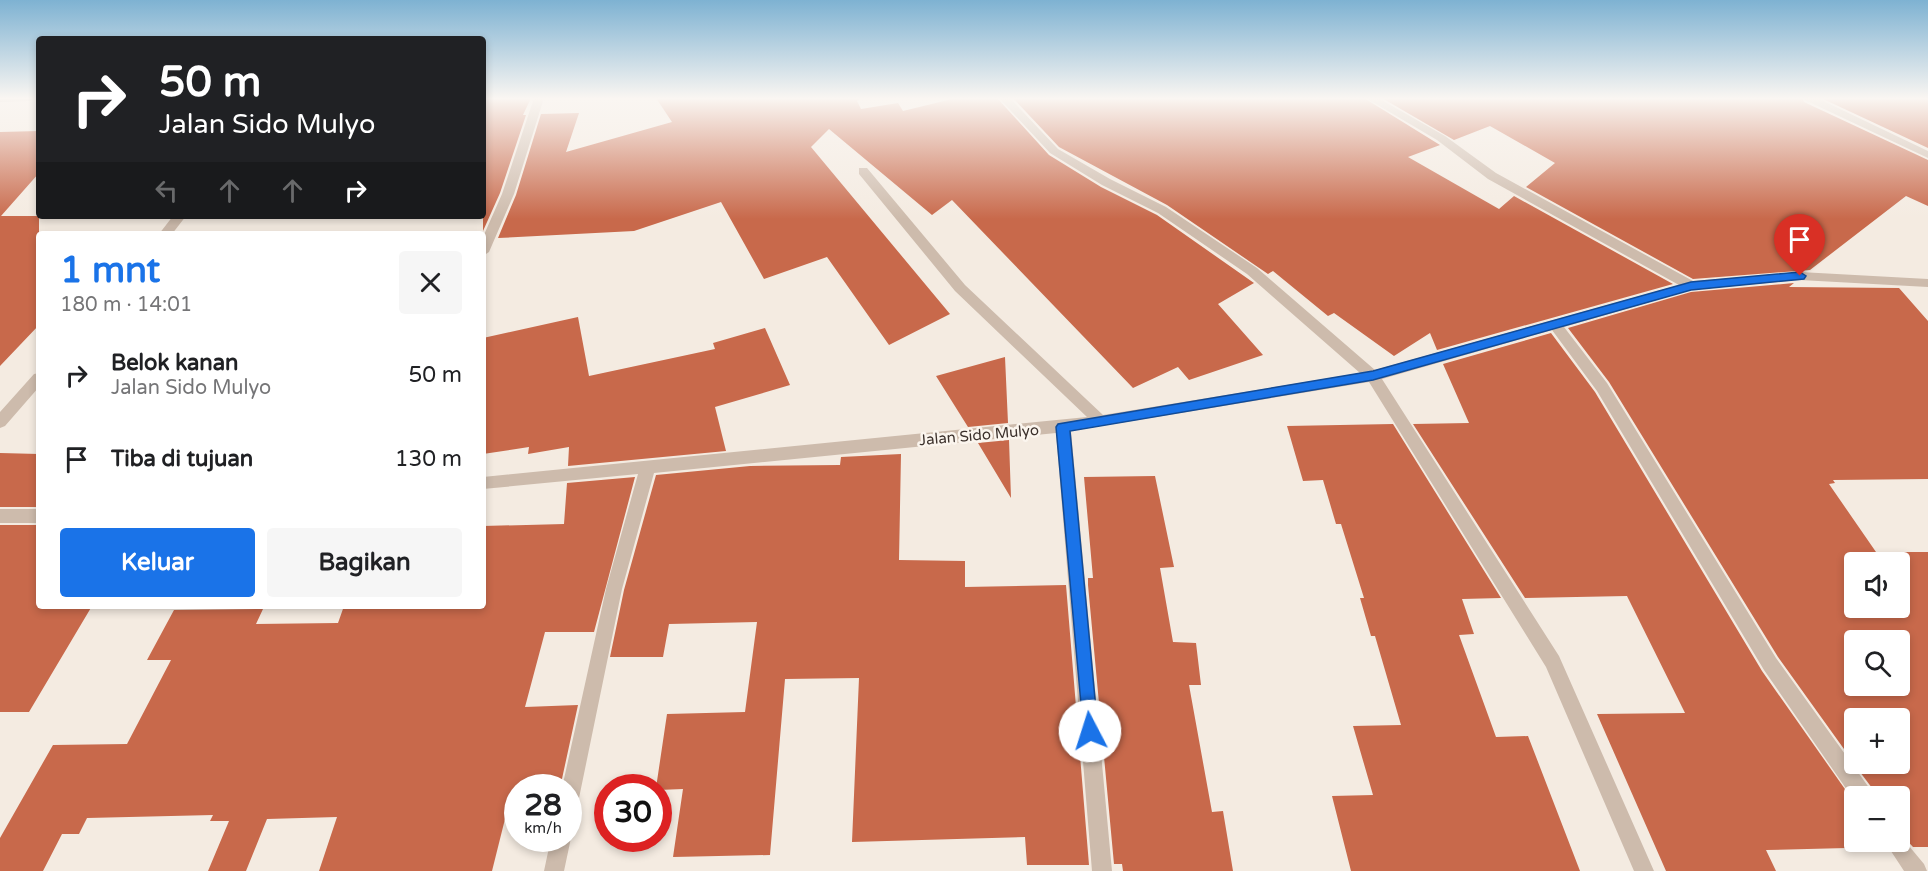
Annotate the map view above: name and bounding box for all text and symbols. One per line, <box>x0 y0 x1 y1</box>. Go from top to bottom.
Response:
text: 50 m <box>159 57 261 108</box>
icon: right <box>60 60 138 138</box>
text: Jalan Sido Mulyo <box>159 108 375 141</box>
icon: left <box>150 174 183 207</box>
icon: ahead <box>213 174 246 207</box>
icon: ahead <box>276 174 309 207</box>
icon: right <box>339 174 372 207</box>
pin <box>1774 214 1825 276</box>
icon: arrive <box>1783 223 1816 256</box>
text: 1 mnt <box>60 249 160 292</box>
button: close <box>399 251 462 314</box>
text: 180 m · 14:01 <box>60 293 192 317</box>
text: Belok kanan <box>111 350 238 376</box>
icon: right <box>60 359 93 392</box>
text: 50 m <box>408 362 462 388</box>
text: Jalan Sido Mulyo <box>111 376 271 400</box>
street label: Jalan Sido Mulyo <box>918 421 1040 449</box>
icon: arrive <box>60 443 93 476</box>
text: Tiba di tujuan <box>111 446 253 472</box>
text: 130 m <box>395 446 462 472</box>
button: Keluar <box>60 528 255 597</box>
button: Bagikan <box>267 528 462 597</box>
map controls <box>1844 552 1910 852</box>
button: sound <box>1844 552 1910 618</box>
button: search <box>1844 630 1910 696</box>
position arrow <box>1058 699 1122 763</box>
button: + <box>1844 708 1910 774</box>
speed limit sign: 30 <box>594 774 672 852</box>
button: − <box>1844 786 1910 852</box>
text: 28 <box>524 787 562 824</box>
text: km/h <box>524 819 562 837</box>

